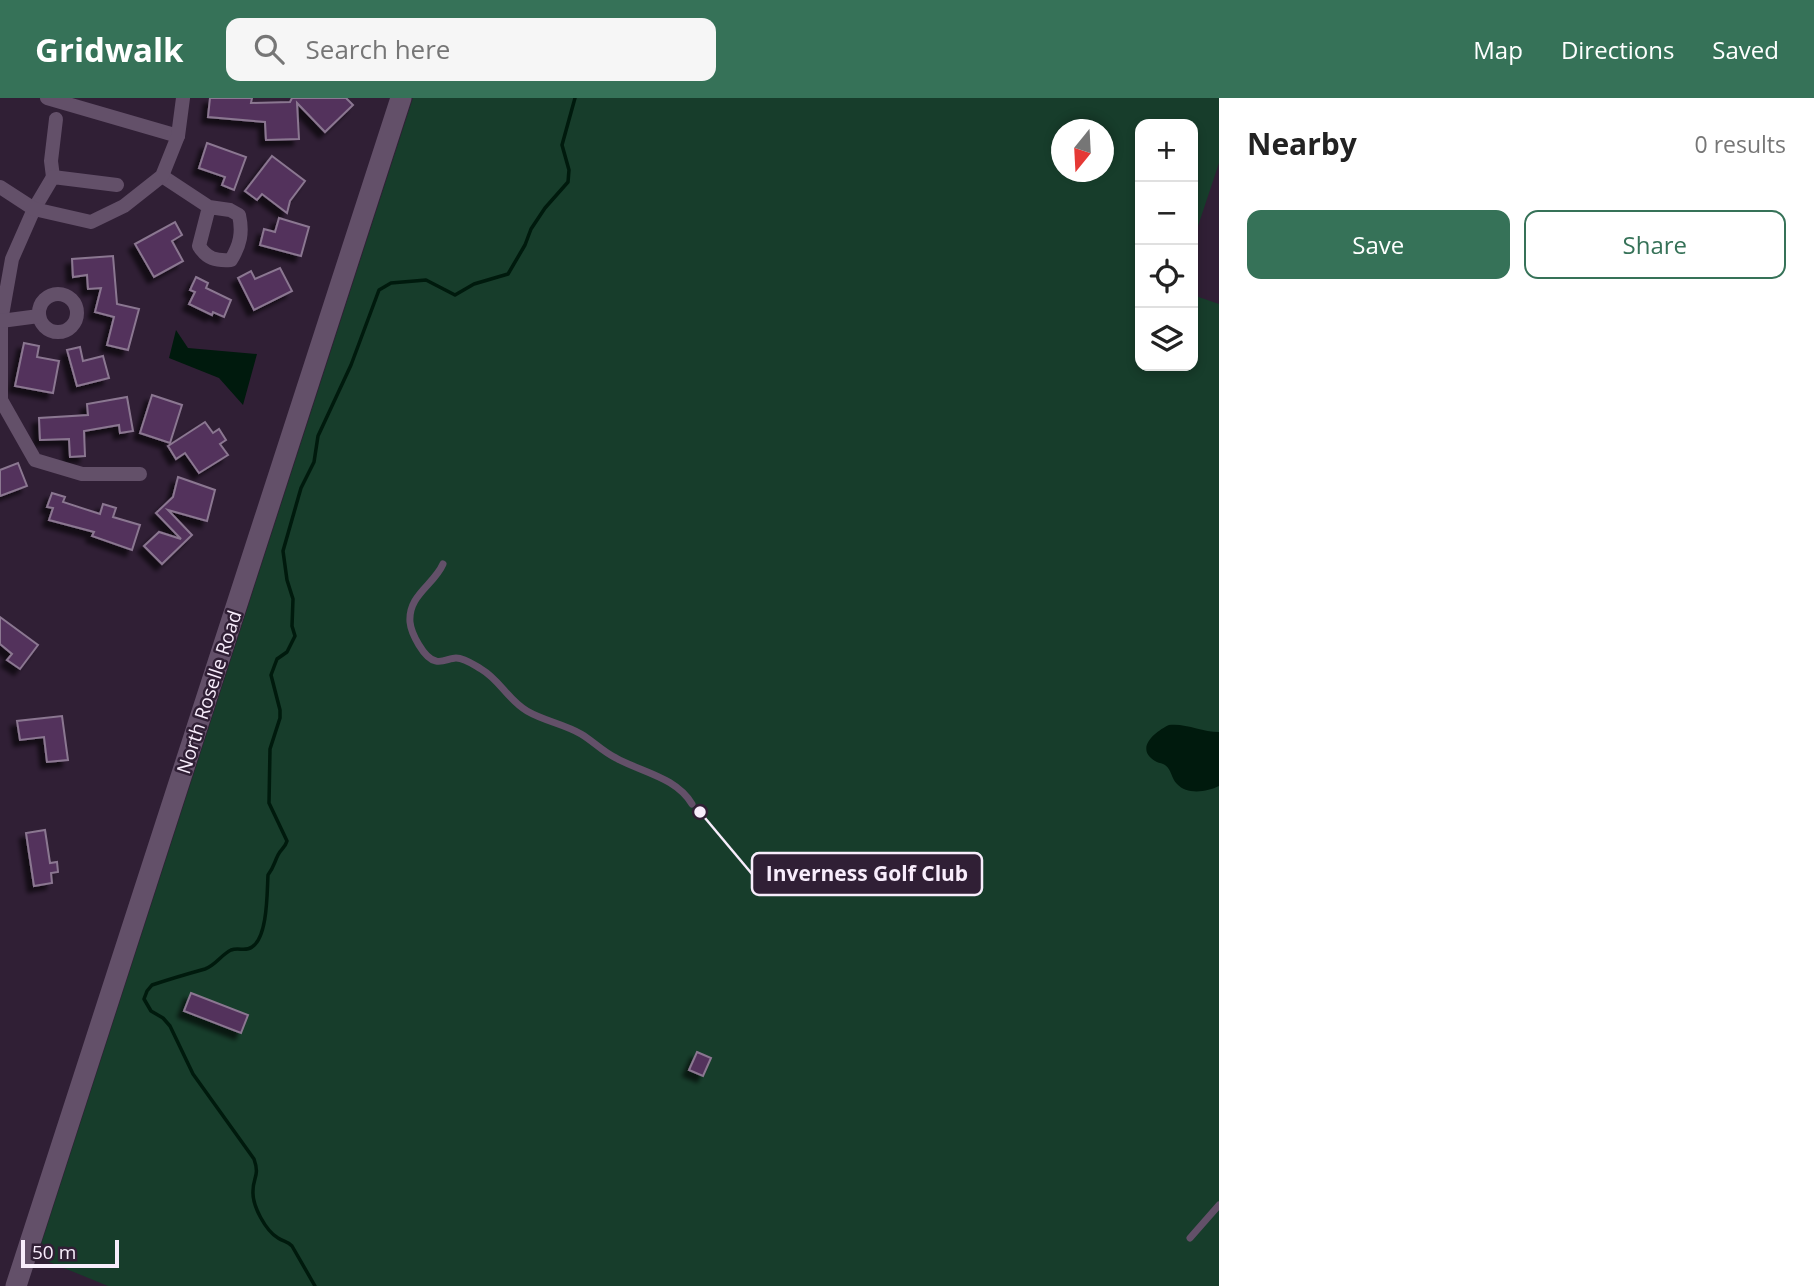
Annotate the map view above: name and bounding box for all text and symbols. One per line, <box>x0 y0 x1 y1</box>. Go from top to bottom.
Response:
search box <box>226 18 716 81</box>
text: Gridwalk <box>35 27 184 72</box>
icon: search <box>250 30 288 68</box>
text: Search here <box>306 31 450 67</box>
text: Map <box>1473 33 1523 66</box>
text: Directions <box>1561 33 1674 66</box>
text: Saved <box>1712 33 1779 66</box>
north arrow <box>1051 119 1114 182</box>
map controls <box>1135 119 1198 371</box>
button: + <box>1135 119 1198 182</box>
text: Nearby <box>1247 123 1357 164</box>
text: 0 results <box>1695 128 1786 160</box>
button: − <box>1135 182 1198 245</box>
button: Save <box>1247 210 1510 279</box>
button: Share <box>1524 210 1786 279</box>
button: locate <box>1135 245 1198 308</box>
button: layers <box>1135 308 1198 371</box>
street label: North Roselle Road <box>170 607 248 777</box>
callout: Inverness Golf Club <box>752 853 982 895</box>
text: Inverness Golf Club <box>766 859 968 887</box>
scale bar <box>21 1237 119 1269</box>
text: 50 m <box>32 1239 76 1265</box>

